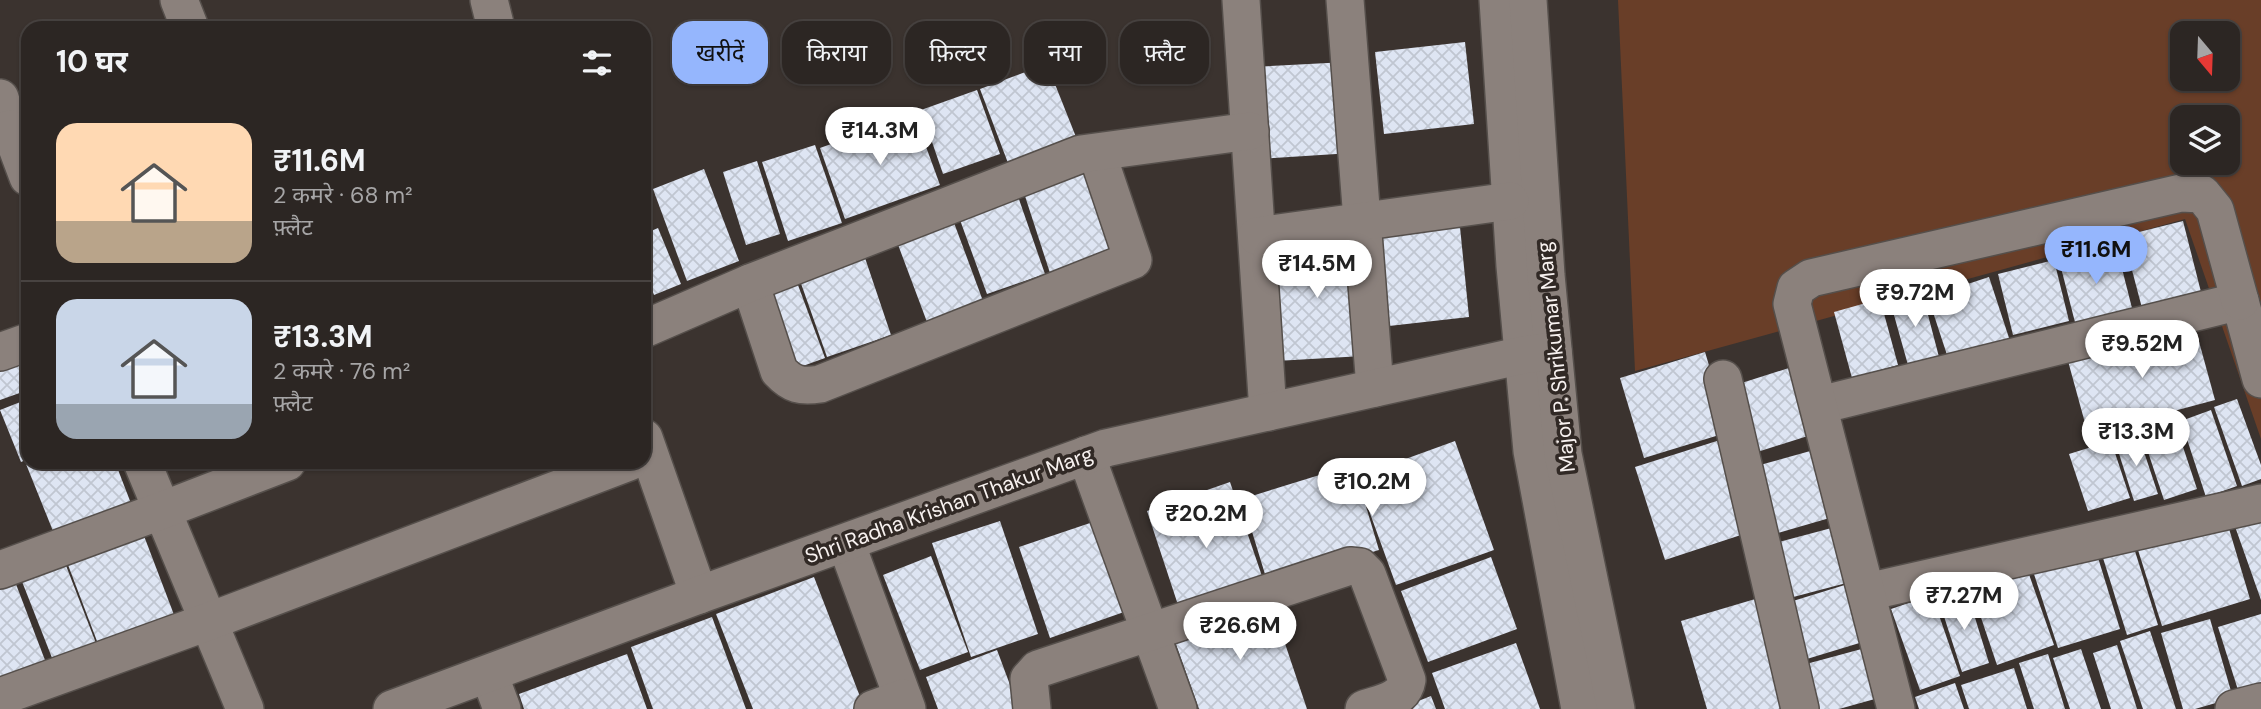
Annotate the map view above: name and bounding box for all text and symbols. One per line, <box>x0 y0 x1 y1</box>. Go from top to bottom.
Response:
chip: खरीदें <box>672 21 768 84</box>
chip: किराया <box>782 21 891 84</box>
chip: फ़िल्टर <box>905 21 1010 84</box>
chip: नया <box>1024 21 1106 84</box>
chip: फ़्लैट <box>1120 21 1209 84</box>
north arrow <box>2170 21 2240 91</box>
map controls <box>2170 21 2240 175</box>
text: 10 घर <box>56 42 128 81</box>
icon: filters <box>578 44 616 82</box>
button: layers <box>2170 105 2240 175</box>
pin: ₹14.3M <box>823 108 937 167</box>
text: ₹14.3M <box>841 115 919 145</box>
text: ₹11.6M <box>273 141 366 180</box>
icon: home <box>112 151 196 235</box>
text: 2 कमरे · 68 m² <box>273 180 413 210</box>
text: फ़्लैट <box>273 212 313 242</box>
pin: ₹11.6M <box>2039 226 2153 286</box>
text: ₹11.6M <box>2061 234 2131 264</box>
pin: ₹14.5M <box>1260 240 1374 300</box>
street label: Major P. Shrikumar Marg <box>1530 240 1582 474</box>
text: ₹14.5M <box>1278 248 1356 278</box>
pin: ₹9.72M <box>1858 270 1972 329</box>
text: ₹9.72M <box>1876 277 1954 307</box>
text: ₹13.3M <box>273 317 373 356</box>
pin: ₹9.52M <box>2085 320 2199 380</box>
icon: home <box>112 327 196 411</box>
text: ₹9.52M <box>2101 328 2183 358</box>
text: 2 कमरे · 76 m² <box>273 356 410 386</box>
text: फ़्लैट <box>273 388 313 418</box>
pin: ₹13.3M <box>2079 408 2193 468</box>
text: ₹13.3M <box>2098 416 2174 446</box>
street label: Shri Radha Krishan Thakur Marg <box>801 440 1097 570</box>
pin: ₹10.2M <box>1315 458 1429 518</box>
text: ₹10.2M <box>1333 466 1411 496</box>
pin: ₹20.2M <box>1149 490 1263 550</box>
text: ₹20.2M <box>1165 498 1247 528</box>
pin: ₹7.27M <box>1907 572 2021 632</box>
text: ₹7.27M <box>1926 580 2002 610</box>
pin: ₹26.6M <box>1183 602 1297 662</box>
text: ₹26.6M <box>1199 610 1281 640</box>

